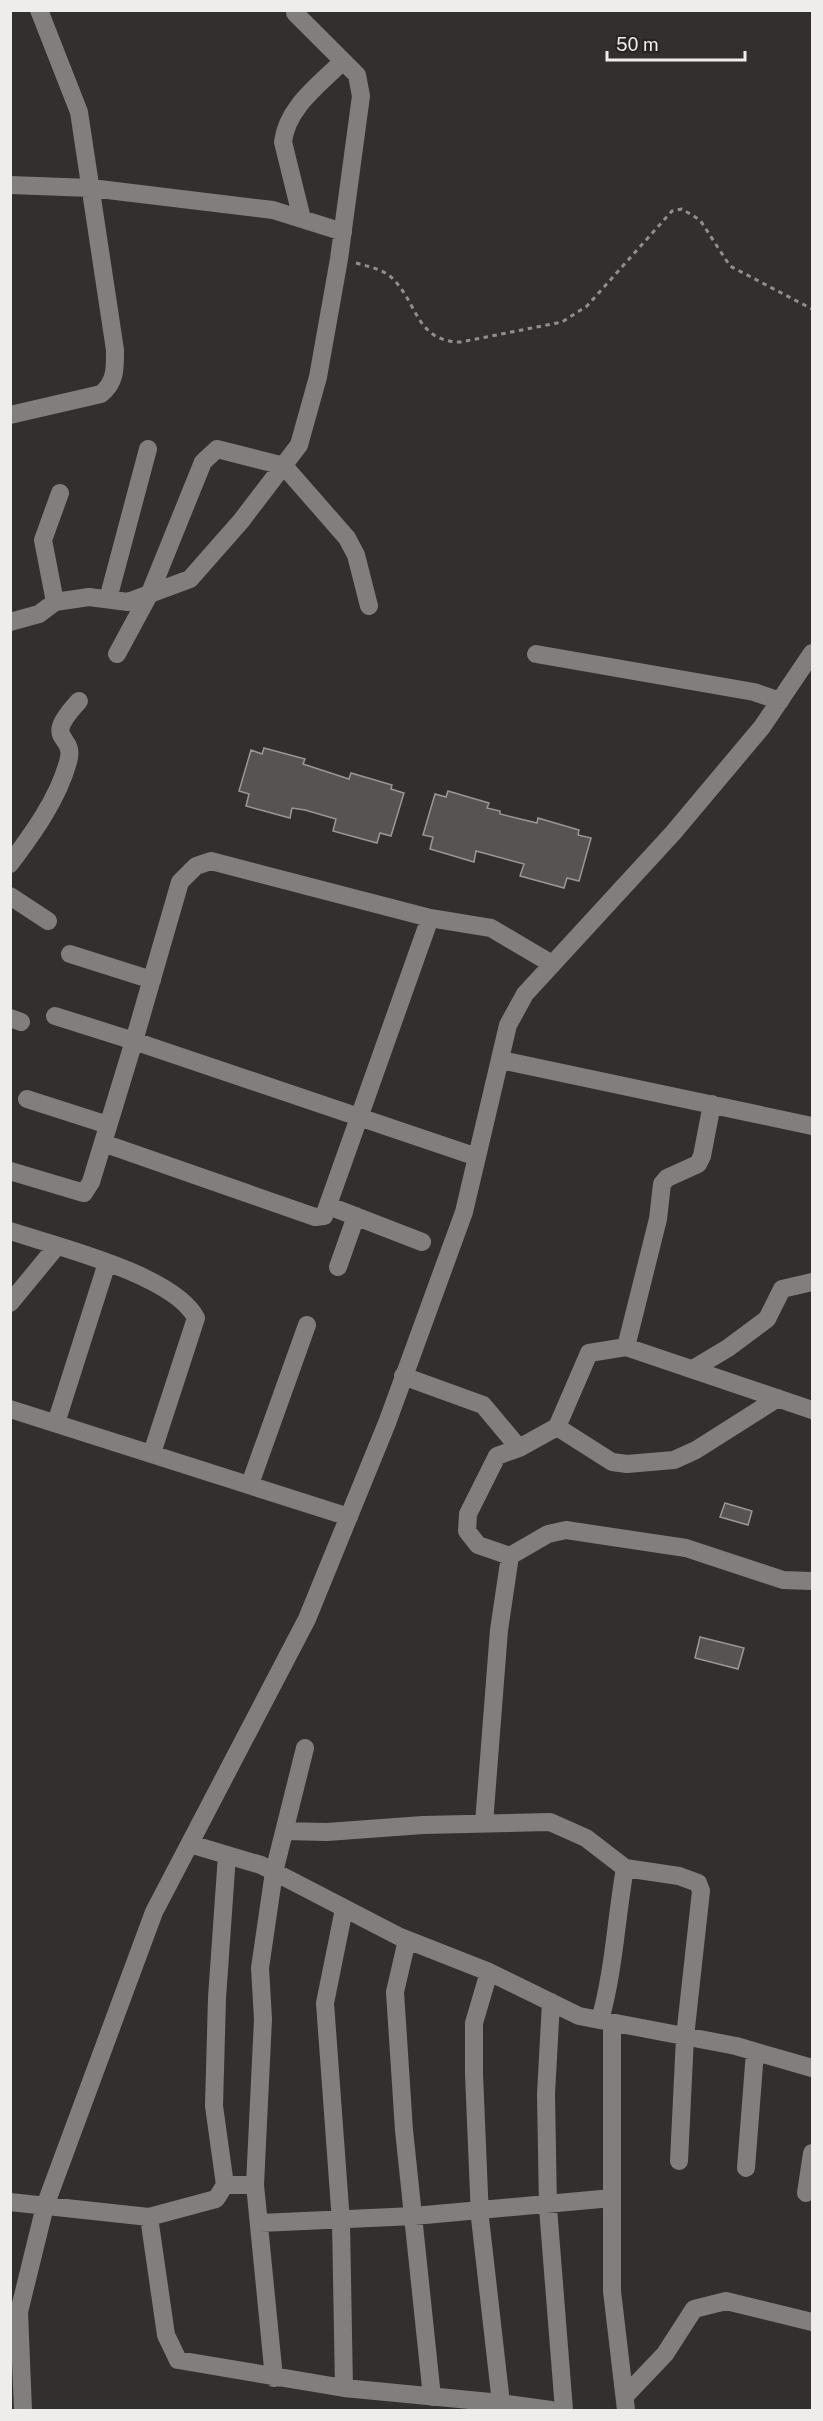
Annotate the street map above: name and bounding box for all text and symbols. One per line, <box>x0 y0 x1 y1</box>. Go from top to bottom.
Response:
scale bar <box>607 24 745 62</box>
text: 50 m <box>616 34 659 55</box>

